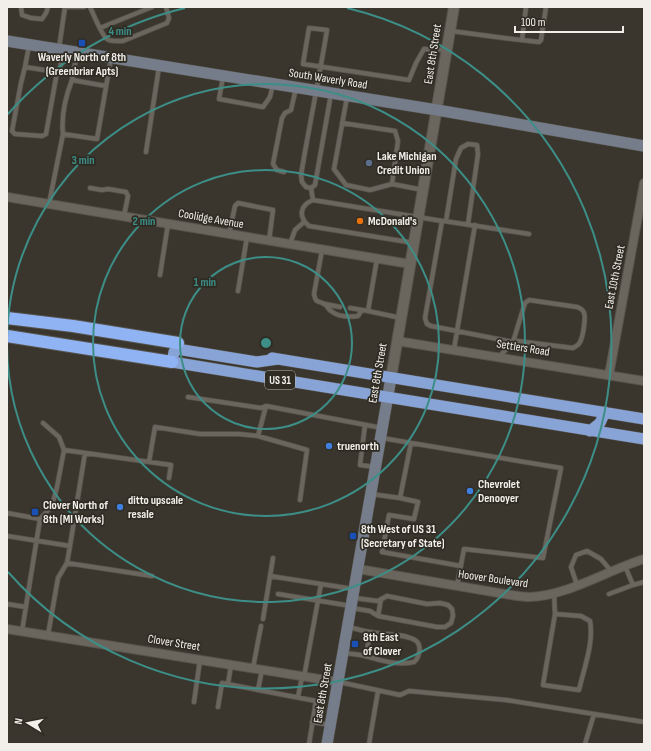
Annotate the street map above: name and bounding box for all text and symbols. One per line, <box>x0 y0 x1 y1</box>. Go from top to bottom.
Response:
scale bar <box>515 8 623 34</box>
text: 100 m <box>521 15 546 30</box>
street label: East 8th Street <box>421 23 445 85</box>
text: 4 min <box>108 24 132 39</box>
marker: Waverly North of 8th (Greenbriar Apts) <box>77 38 87 48</box>
place label: Waverly North of 8th (Greenbriar Apts) <box>38 50 126 79</box>
street label: South Waverly Road <box>288 65 368 93</box>
place label: Lake Michigan Credit Union <box>377 149 437 178</box>
text: 3 min <box>72 153 94 168</box>
marker: Lake Michigan Credit Union <box>364 158 374 168</box>
street label: Coolidge Avenue <box>177 206 245 232</box>
text: 2 min <box>133 214 155 229</box>
place label: McDonald's <box>368 214 417 229</box>
marker: McDonald's <box>355 216 365 226</box>
street label: East 10th Street <box>601 243 629 310</box>
text: 1 min <box>194 275 216 290</box>
centre of rings <box>259 336 273 350</box>
street label: Settlers Road <box>495 336 551 360</box>
street label: East 8th Street <box>365 342 391 404</box>
road number: US 31 <box>265 371 295 389</box>
place label: truenorth <box>337 439 379 454</box>
marker: truenorth <box>324 441 334 451</box>
place label: Chevrolet Denooyer <box>478 477 520 506</box>
marker: Chevrolet Denooyer <box>465 486 475 496</box>
place label: ditto upscale resale <box>128 493 183 522</box>
place label: Clover North of 8th (MI Works) <box>43 498 108 527</box>
marker: ditto upscale resale <box>115 502 125 512</box>
marker: Clover North of 8th (MI Works) <box>30 507 40 517</box>
place label: 8th West of US 31 (Secretary of State) <box>361 522 445 551</box>
marker: 8th West of US 31 (Secretary of State) <box>348 531 358 541</box>
street label: Hoover Boulevard <box>457 567 529 591</box>
place label: 8th East of Clover <box>363 630 402 659</box>
street label: Clover Street <box>147 631 202 655</box>
marker: 8th East of Clover <box>350 639 360 649</box>
street label: East 8th Street <box>310 662 336 724</box>
north arrow <box>8 703 48 743</box>
text: N <box>12 717 26 725</box>

